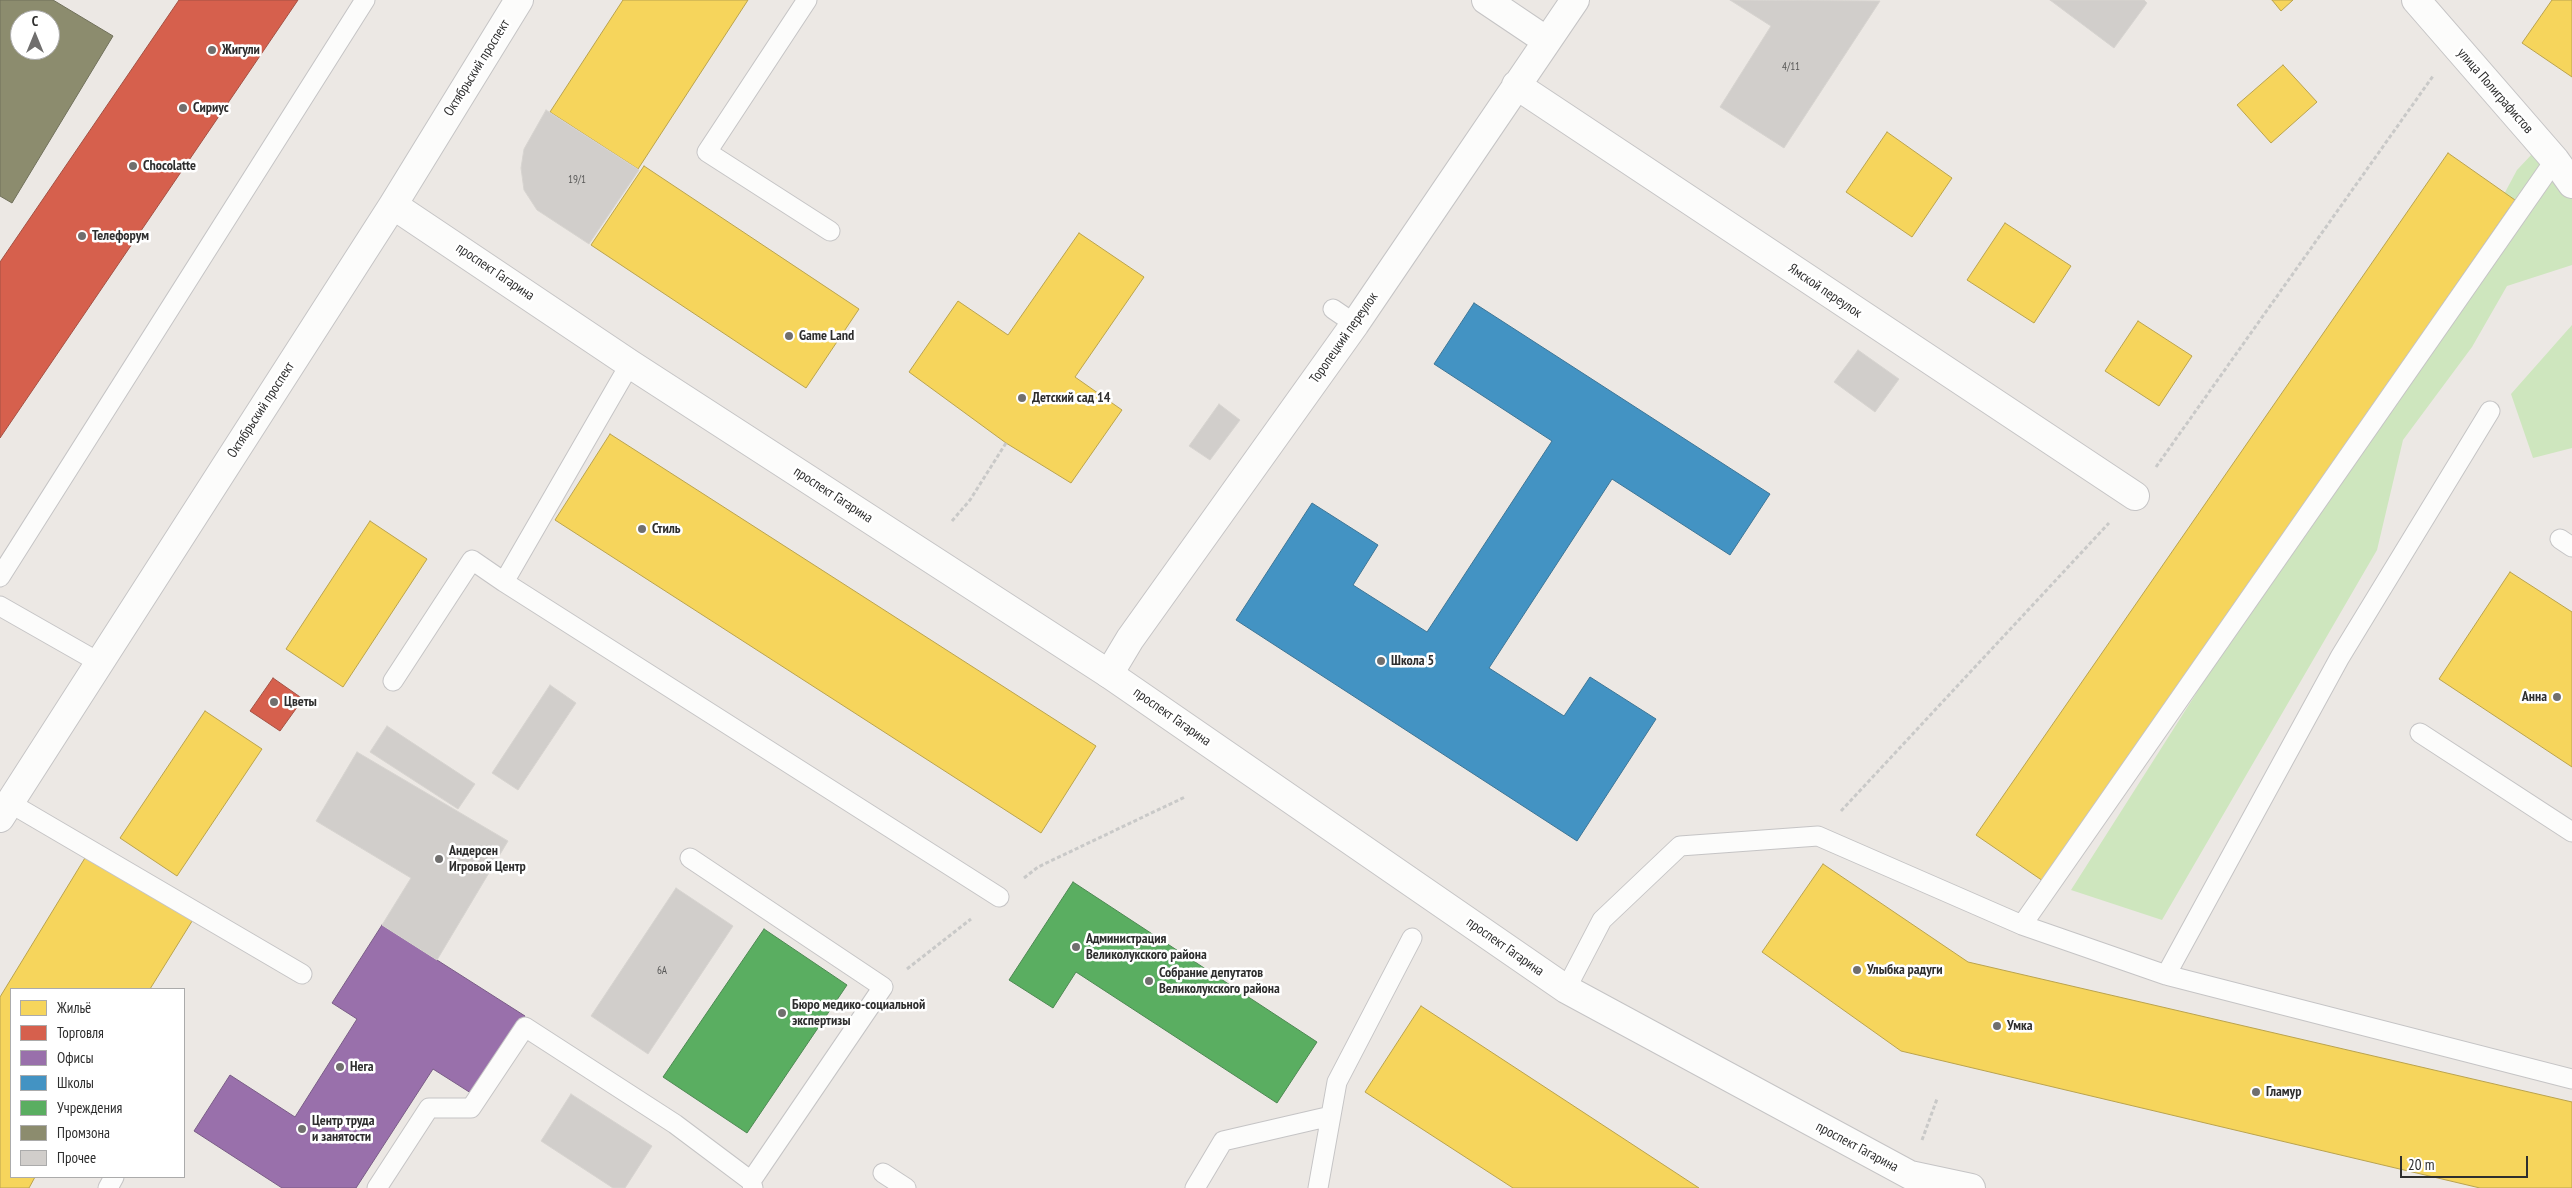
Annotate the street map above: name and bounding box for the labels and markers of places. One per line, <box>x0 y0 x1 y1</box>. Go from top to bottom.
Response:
place label: Жигули <box>222 42 260 58</box>
marker: Жигули <box>206 44 218 56</box>
place label: Сириус <box>193 100 229 116</box>
marker: Сириус <box>177 102 189 114</box>
place label: Chocolatte <box>143 158 196 174</box>
marker: Chocolatte <box>127 160 139 172</box>
place label: Телефорум <box>92 228 149 244</box>
marker: Телефорум <box>76 230 88 242</box>
place label: Game Land <box>799 328 854 344</box>
marker: Game Land <box>783 330 795 342</box>
place label: Детский сад 14 <box>1032 390 1110 406</box>
marker: Детский сад 14 <box>1016 392 1028 404</box>
place label: Стиль <box>652 521 681 537</box>
marker: Стиль <box>636 523 648 535</box>
place label: Школа 5 <box>1391 653 1434 669</box>
marker: Школа 5 <box>1375 655 1387 667</box>
place label: Анна <box>2522 689 2547 705</box>
marker: Анна <box>2551 691 2563 703</box>
place label: Цветы <box>284 694 317 710</box>
marker: Цветы <box>268 696 280 708</box>
place label: Андерсен Игровой Центр <box>449 843 526 876</box>
marker: Андерсен Игровой Центр <box>433 853 445 865</box>
place label: Администрация Великолукского района <box>1086 931 1207 964</box>
marker: Администрация Великолукского района <box>1070 941 1082 953</box>
place label: Улыбка радуги <box>1867 962 1942 978</box>
marker: Улыбка радуги <box>1851 964 1863 976</box>
place label: Собрание депутатов Великолукского района <box>1159 965 1280 998</box>
marker: Собрание депутатов Великолукского района <box>1143 975 1155 987</box>
place label: Бюро медико-социальной экспертизы <box>792 997 925 1030</box>
marker: Бюро медико-социальной экспертизы <box>776 1007 788 1019</box>
place label: Умка <box>2007 1018 2032 1034</box>
marker: Умка <box>1991 1020 2003 1032</box>
place label: Нега <box>350 1059 374 1075</box>
marker: Нега <box>334 1061 346 1073</box>
place label: Гламур <box>2266 1084 2301 1100</box>
marker: Гламур <box>2250 1086 2262 1098</box>
place label: Центр труда и занятости <box>312 1113 375 1146</box>
marker: Центр труда и занятости <box>296 1123 308 1135</box>

